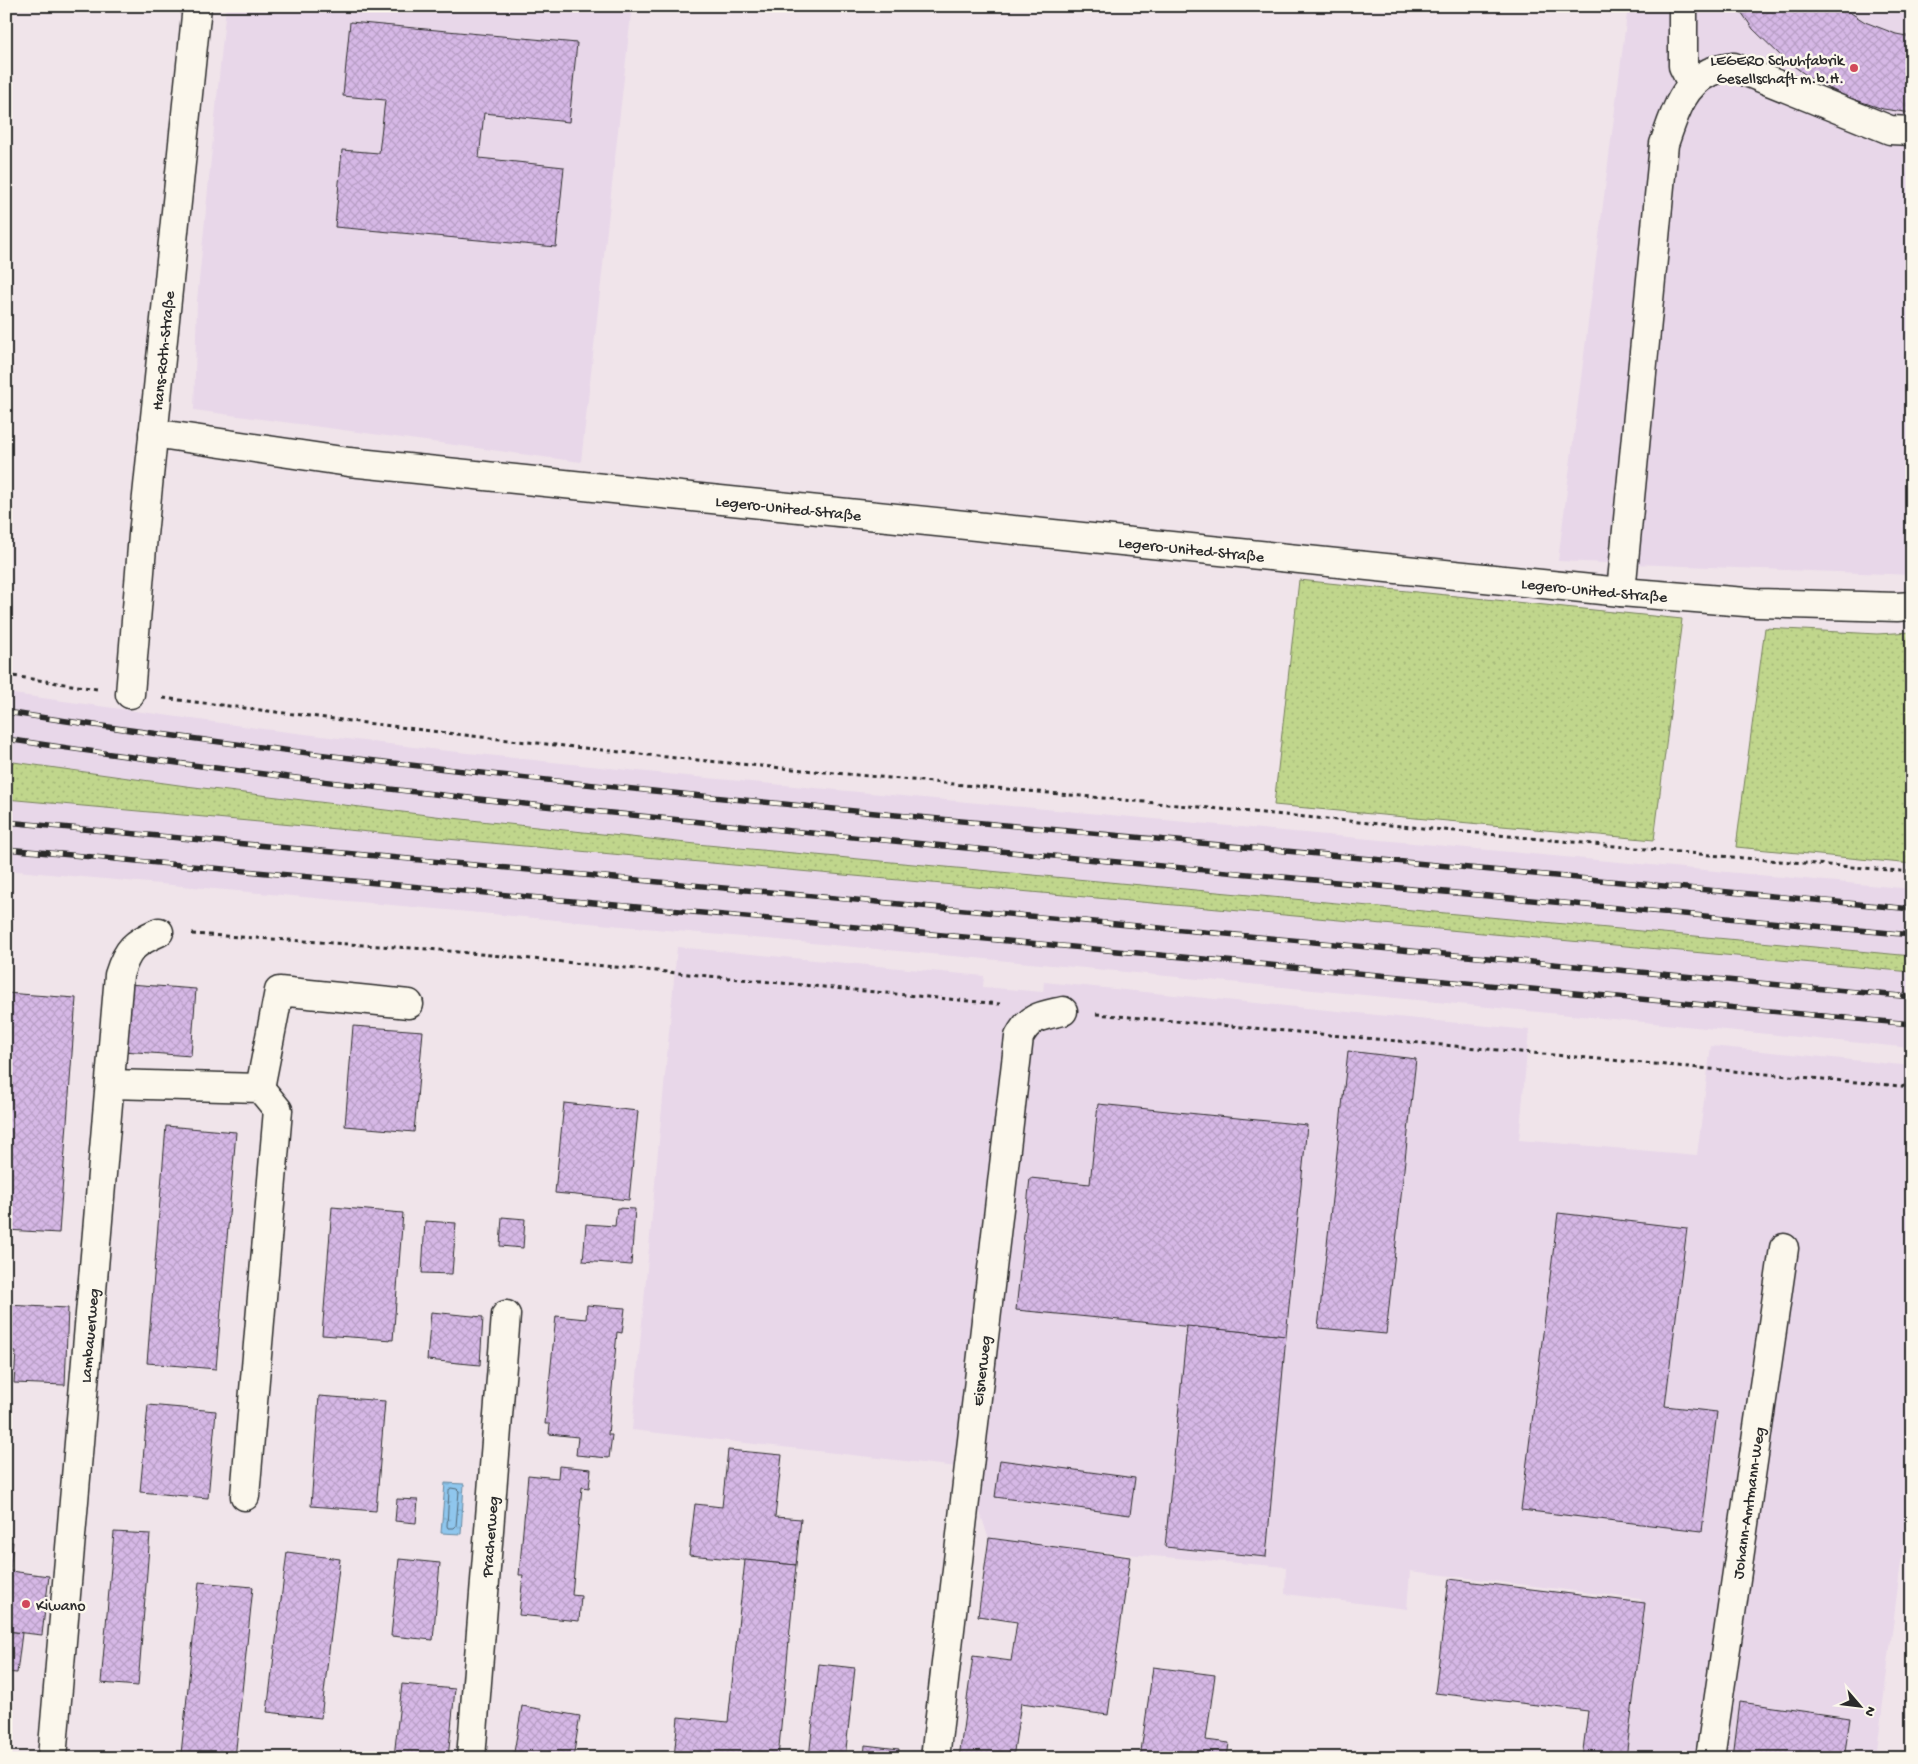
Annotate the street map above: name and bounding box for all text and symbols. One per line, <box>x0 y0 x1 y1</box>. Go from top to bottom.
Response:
place label: LEGERO Schuhfabrik Gesellschaft m.b.H. <box>1710 53 1846 90</box>
marker: LEGERO Schuhfabrik Gesellschaft m.b.H. <box>1848 62 1860 74</box>
street label: Hans-Roth-Straße <box>150 289 181 411</box>
street label: Legero-United-Straße <box>714 494 863 527</box>
street label: Legero-United-Straße <box>1117 535 1266 569</box>
street label: Legero-United-Straße <box>1520 576 1669 609</box>
street label: Lambauerweg <box>78 1288 105 1384</box>
street label: Eisnerweg <box>970 1335 997 1407</box>
street label: Johann-Amtmann-Weg <box>1730 1426 1771 1580</box>
street label: Pracherweg <box>479 1496 505 1579</box>
marker: Kiwano <box>20 1598 32 1610</box>
place label: Kiwano <box>36 1598 85 1617</box>
north arrow <box>1836 1682 1886 1732</box>
text: N <box>1860 1703 1879 1719</box>

